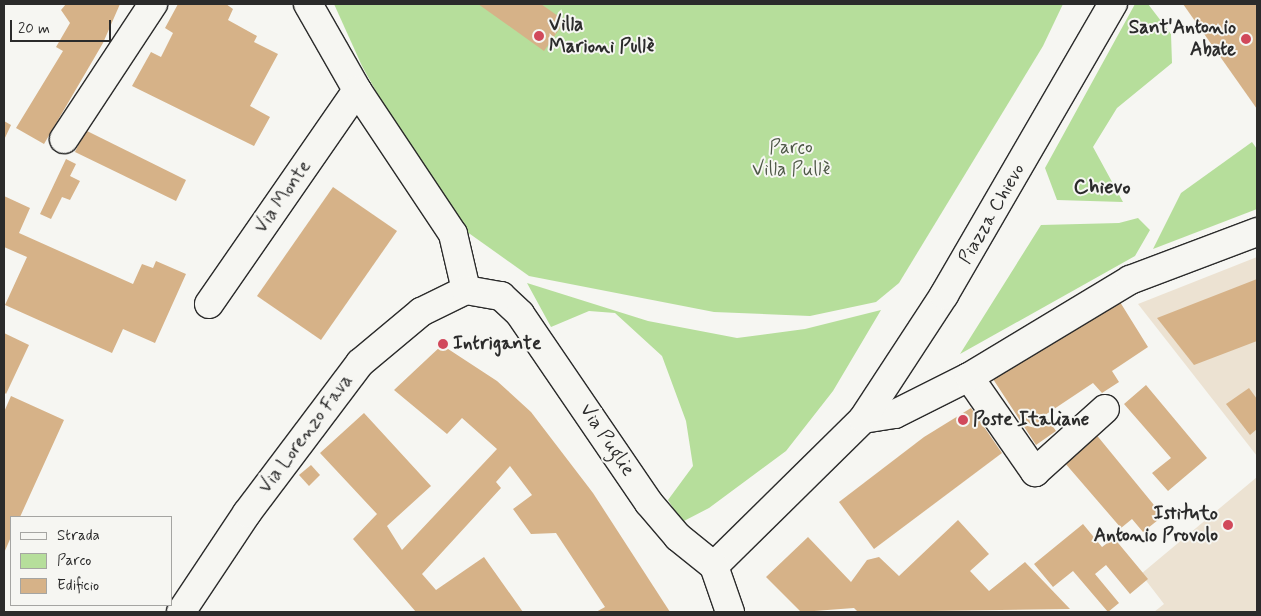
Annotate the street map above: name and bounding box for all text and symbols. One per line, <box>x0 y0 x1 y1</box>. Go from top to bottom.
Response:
scale bar <box>12 10 114 42</box>
place label: Villa Marioni Pullè <box>549 14 656 58</box>
place label: Sant'Antonio Abate <box>1129 17 1236 61</box>
text: 20 m <box>18 19 50 39</box>
marker: Villa Marioni Pullè <box>533 30 545 42</box>
marker: Sant'Antonio Abate <box>1240 33 1252 45</box>
park label: Parco Villa Pullè <box>753 137 829 181</box>
street label: Via Monte <box>250 156 316 238</box>
street label: Piazza Chievo <box>954 160 1030 268</box>
district label: Chievo <box>1073 174 1131 200</box>
place label: Intrigante <box>453 333 541 355</box>
marker: Intrigante <box>437 338 449 350</box>
street label: Via Lorenzo Fava <box>254 371 358 497</box>
street label: Via Puglie <box>575 400 639 480</box>
place label: Poste Italiane <box>973 409 1086 431</box>
marker: Poste Italiane <box>957 414 969 426</box>
place label: Istituto Antonio Provolo <box>1094 503 1218 547</box>
legend <box>10 516 172 606</box>
marker: Istituto Antonio Provolo <box>1222 519 1234 531</box>
text: Strada <box>57 526 100 546</box>
text: Parco <box>57 551 91 571</box>
text: Edificio <box>57 576 99 596</box>

